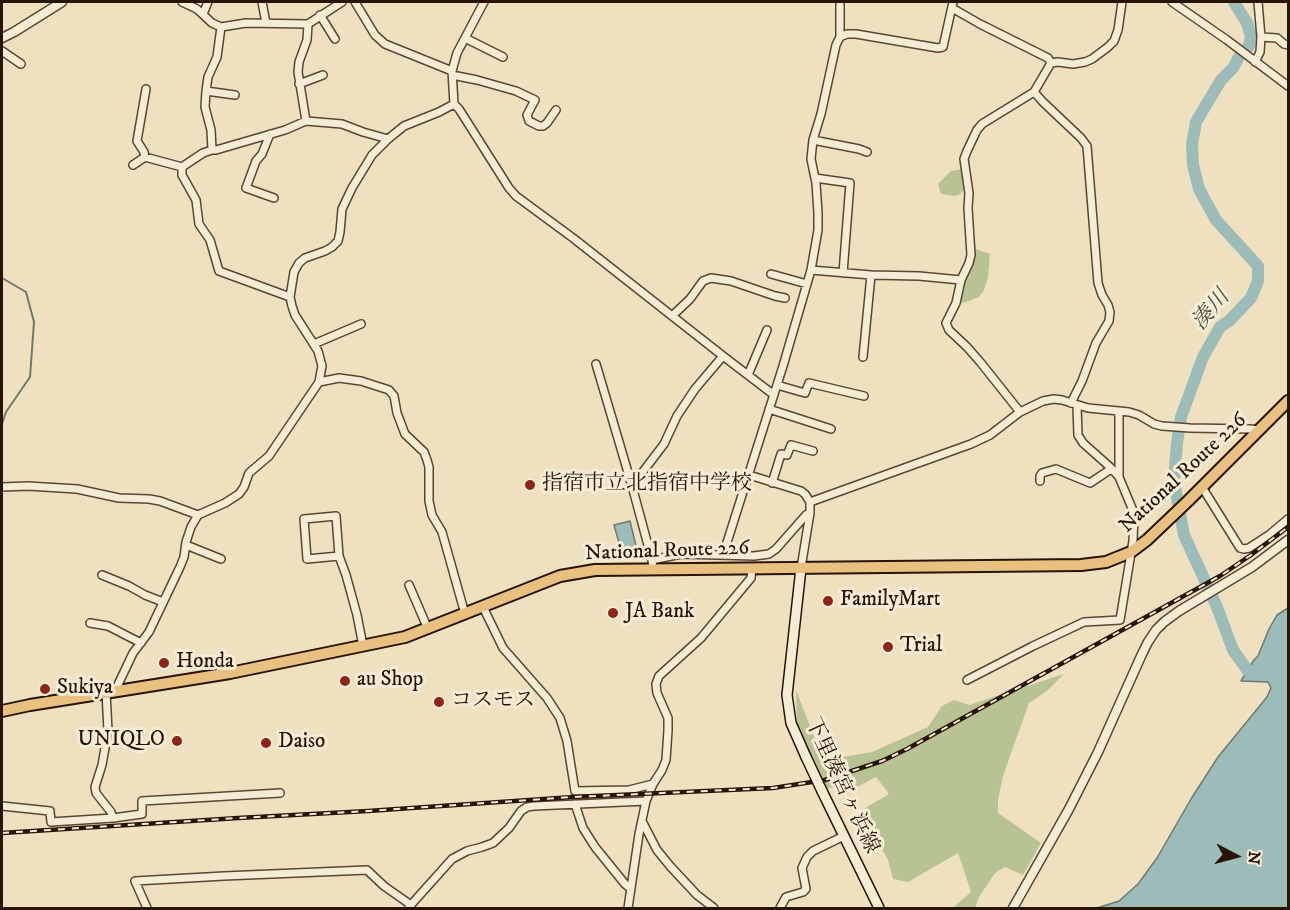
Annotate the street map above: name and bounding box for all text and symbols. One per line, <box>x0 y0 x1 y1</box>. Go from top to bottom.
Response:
water label: 湊川 <box>1188 286 1236 336</box>
street label: National Route 226 <box>1115 409 1253 539</box>
place label: 指宿市立北指宿中学校 <box>542 472 752 498</box>
marker: 指宿市立北指宿中学校 <box>523 478 537 492</box>
street label: National Route 226 <box>584 537 750 567</box>
place label: FamilyMart <box>840 588 941 614</box>
marker: FamilyMart <box>821 594 835 608</box>
place label: JA Bank <box>625 600 695 626</box>
marker: JA Bank <box>606 606 620 620</box>
place label: Trial <box>900 634 942 660</box>
marker: Trial <box>881 640 895 654</box>
place label: Honda <box>176 650 234 676</box>
marker: Honda <box>157 656 171 670</box>
place label: au Shop <box>357 668 423 694</box>
marker: au Shop <box>338 674 352 688</box>
place label: Sukiya <box>57 676 113 702</box>
marker: Sukiya <box>38 682 52 696</box>
place label: コスモス <box>451 689 535 715</box>
marker: コスモス <box>432 695 446 709</box>
street label: 下里湊宮ヶ浜線 <box>799 714 883 858</box>
place label: UNIQLO <box>78 728 165 754</box>
place label: Daiso <box>278 730 325 756</box>
marker: UNIQLO <box>170 734 184 748</box>
marker: Daiso <box>259 736 273 750</box>
north arrow <box>1206 826 1266 886</box>
text: N <box>1243 850 1265 865</box>

